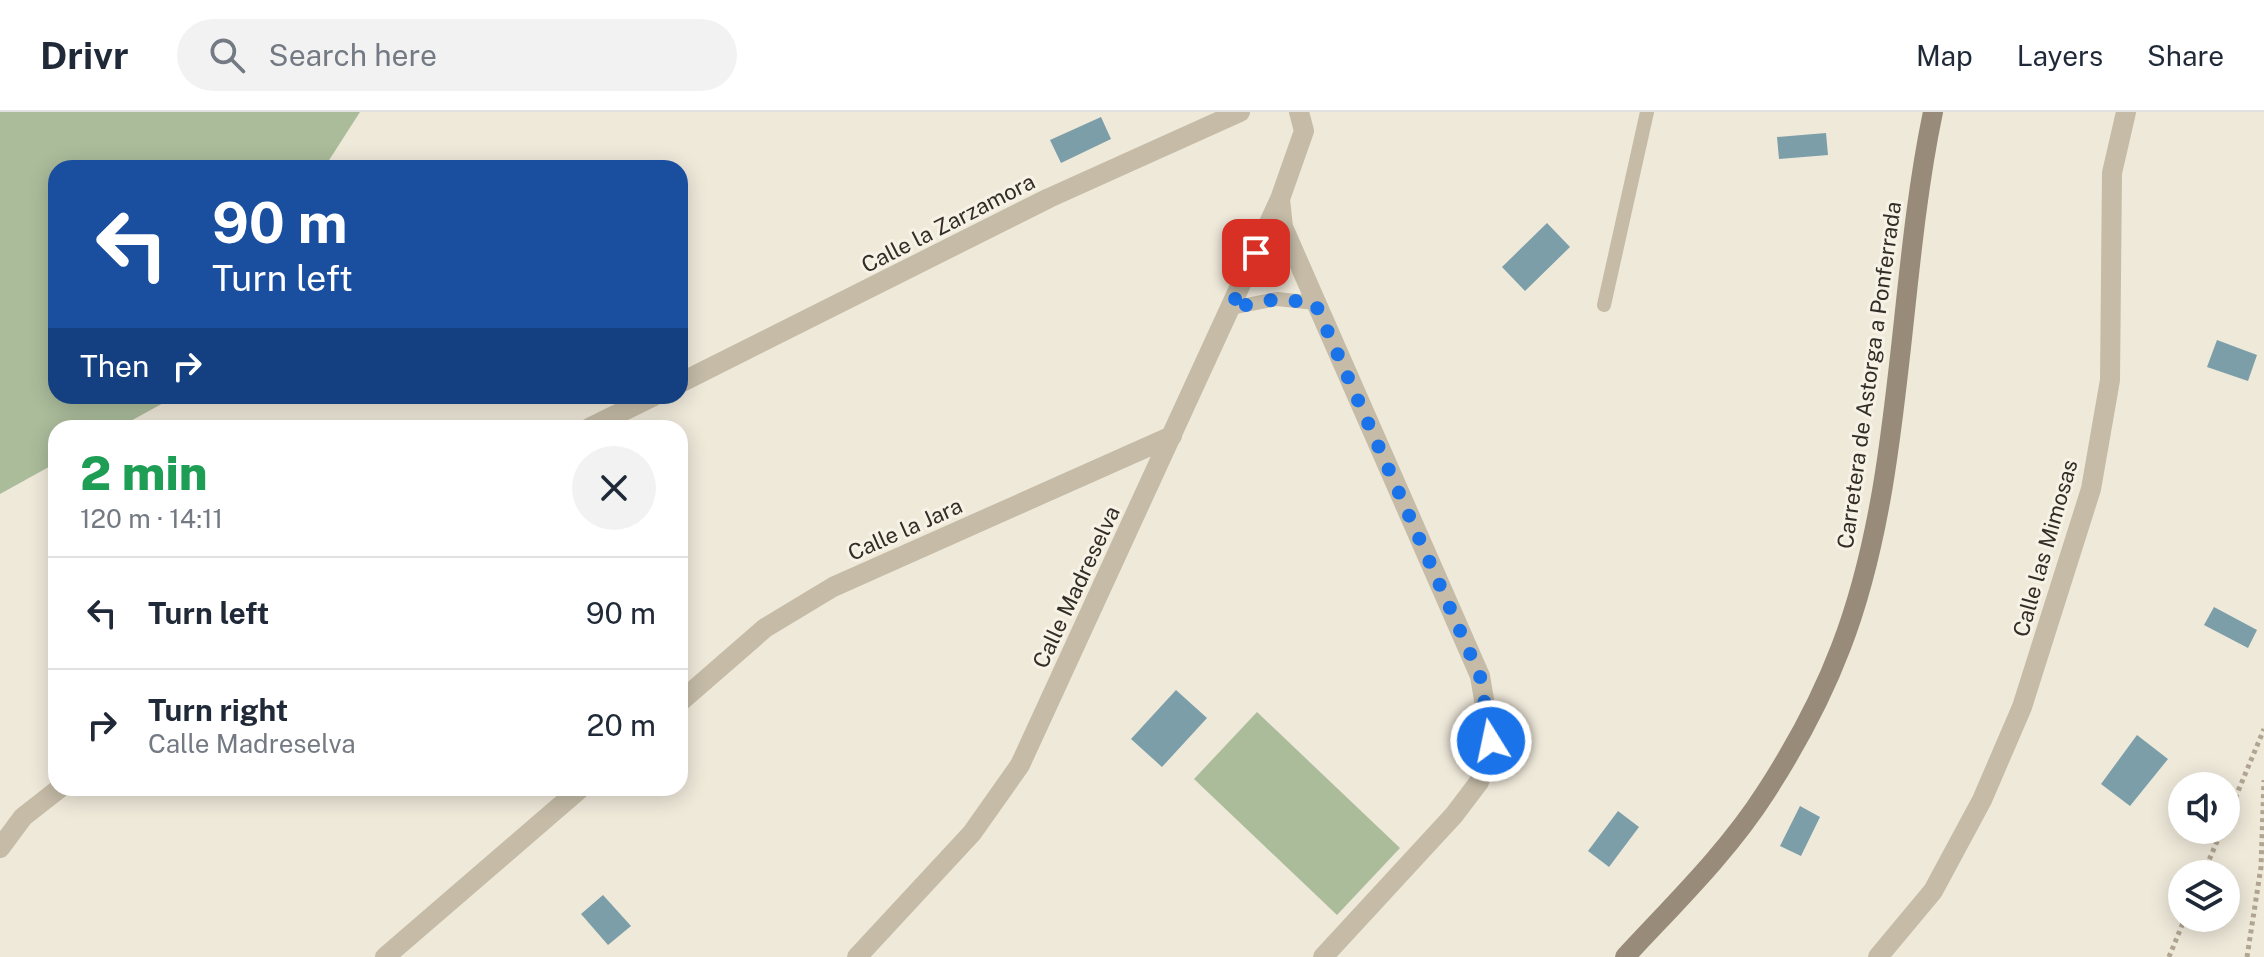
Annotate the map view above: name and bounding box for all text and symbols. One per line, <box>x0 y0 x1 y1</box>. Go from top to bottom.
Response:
search box <box>177 19 737 91</box>
text: Drivr <box>40 33 129 78</box>
icon: search <box>205 33 249 77</box>
text: Search here <box>269 37 437 73</box>
text: Map <box>1916 39 1973 72</box>
text: Layers <box>2017 39 2103 72</box>
text: Share <box>2147 39 2224 72</box>
street label: Calle la Zarzamora <box>857 168 1039 278</box>
text: 90 m <box>212 190 348 256</box>
icon: left <box>80 192 184 296</box>
street label: Carretera de Astorga a Ponferrada <box>1832 200 1906 550</box>
pin <box>1222 219 1290 287</box>
icon: arrive <box>1234 231 1278 275</box>
text: Turn left <box>212 257 353 299</box>
icon: right <box>165 344 209 388</box>
text: Then <box>80 348 149 384</box>
text: 2 min <box>80 444 208 501</box>
button: close <box>572 446 656 530</box>
street label: Calle las Mimosas <box>2007 456 2083 640</box>
street label: Calle la Jara <box>844 492 966 566</box>
street label: Calle Madreselva <box>1027 502 1125 672</box>
text: 120 m · 14:11 <box>80 503 223 534</box>
icon: left <box>80 591 124 635</box>
text: Turn left <box>148 595 269 631</box>
text: 90 m <box>586 595 656 631</box>
text: Turn right <box>148 692 288 728</box>
position arrow <box>1449 699 1533 783</box>
icon: right <box>80 703 124 747</box>
text: 20 m <box>587 707 656 743</box>
text: Calle Madreselva <box>148 728 356 759</box>
map controls <box>2168 772 2240 932</box>
button: sound <box>2168 772 2240 844</box>
button: layers <box>2168 860 2240 932</box>

